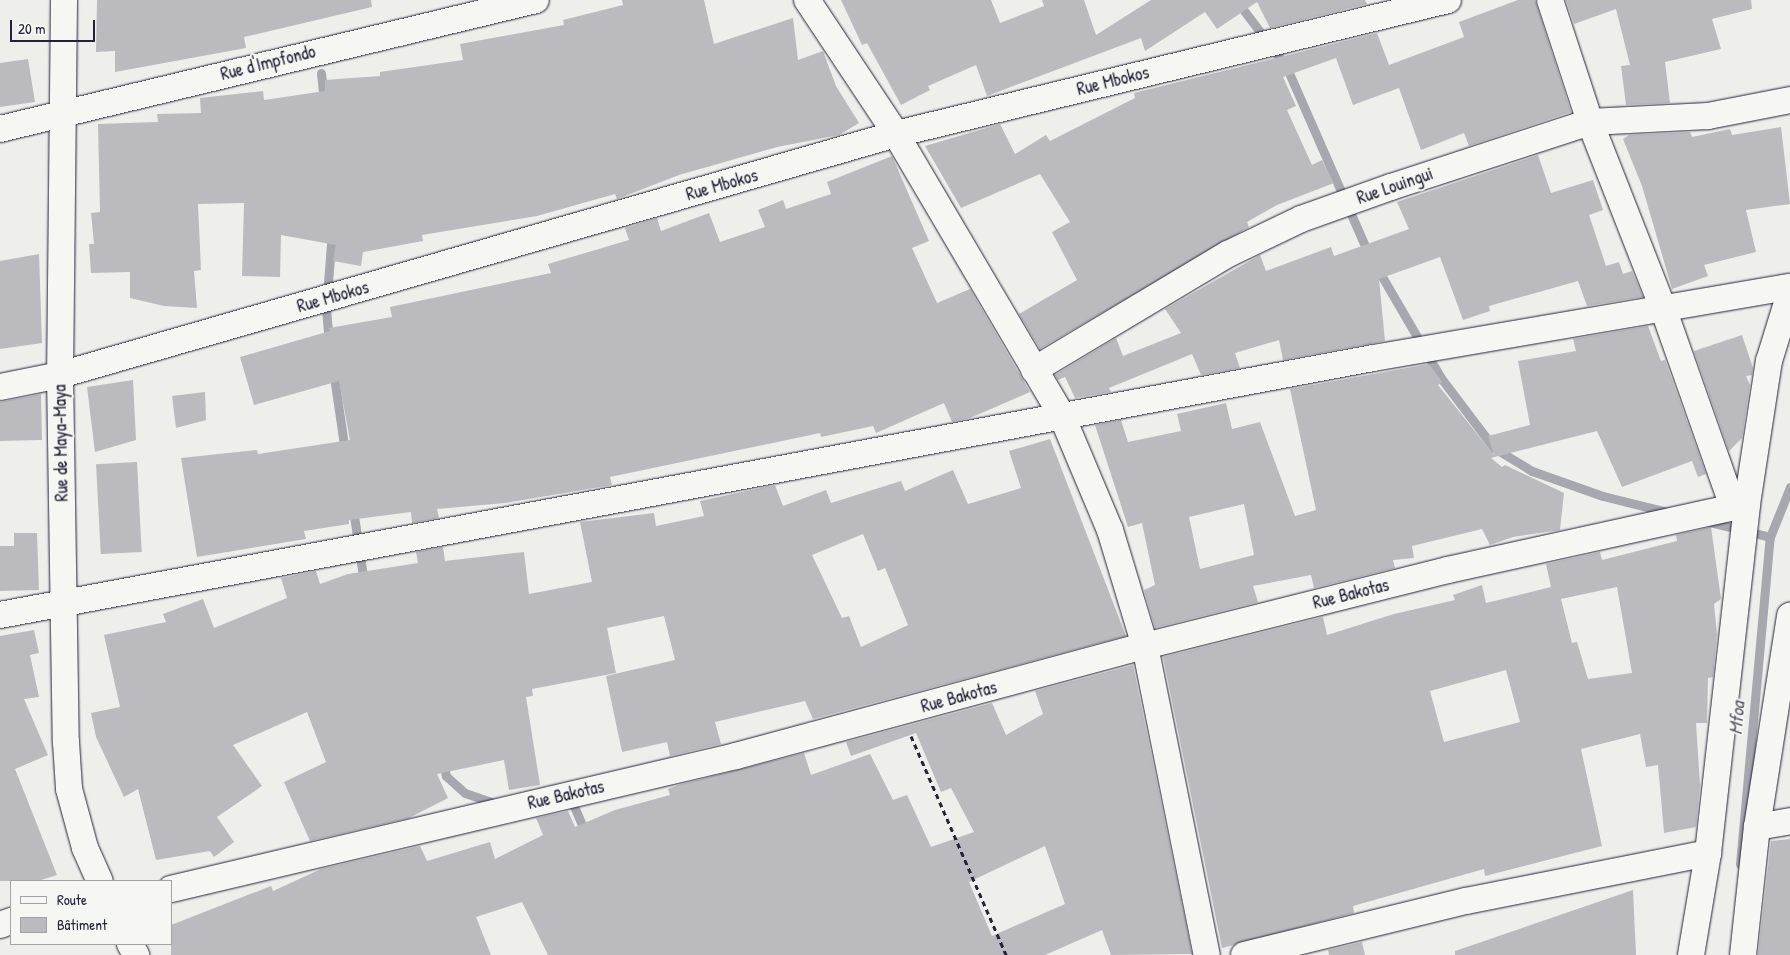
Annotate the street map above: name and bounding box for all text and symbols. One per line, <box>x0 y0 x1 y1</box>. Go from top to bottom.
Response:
scale bar <box>12 10 98 42</box>
text: 20 m <box>18 18 45 39</box>
street label: Rue d'Impfondo <box>218 41 318 85</box>
street label: Rue Mbokos <box>1075 62 1151 100</box>
street label: Rue Louingui <box>1354 163 1436 209</box>
street label: Rue Mbokos <box>684 164 760 206</box>
street label: Rue Mbokos <box>295 276 371 318</box>
street label: Rue de Maya-Maya <box>49 384 73 502</box>
street label: Rue Bakotas <box>1311 574 1391 614</box>
street label: Rue Bakotas <box>919 677 999 717</box>
water label: Mfoa <box>1724 700 1750 736</box>
street label: Rue Bakotas <box>526 776 606 814</box>
legend <box>10 880 172 945</box>
text: Route <box>57 889 87 910</box>
text: Bâtiment <box>57 914 107 935</box>

